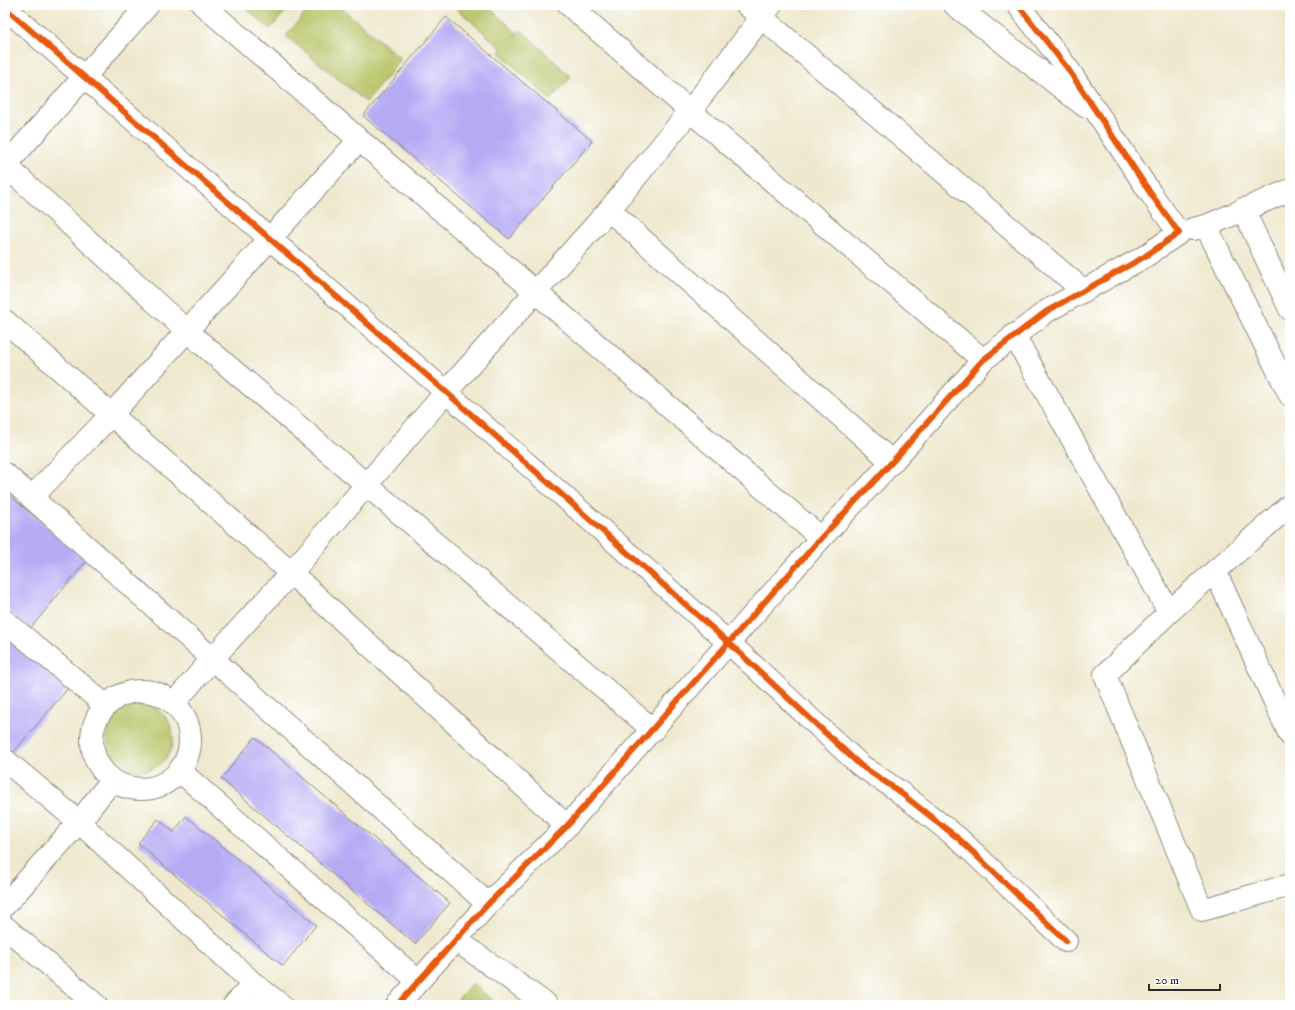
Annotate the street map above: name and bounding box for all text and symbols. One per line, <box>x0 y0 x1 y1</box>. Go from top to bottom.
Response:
scale bar <box>1149 966 1220 992</box>
text: 20 m <box>1155 973 1179 988</box>

